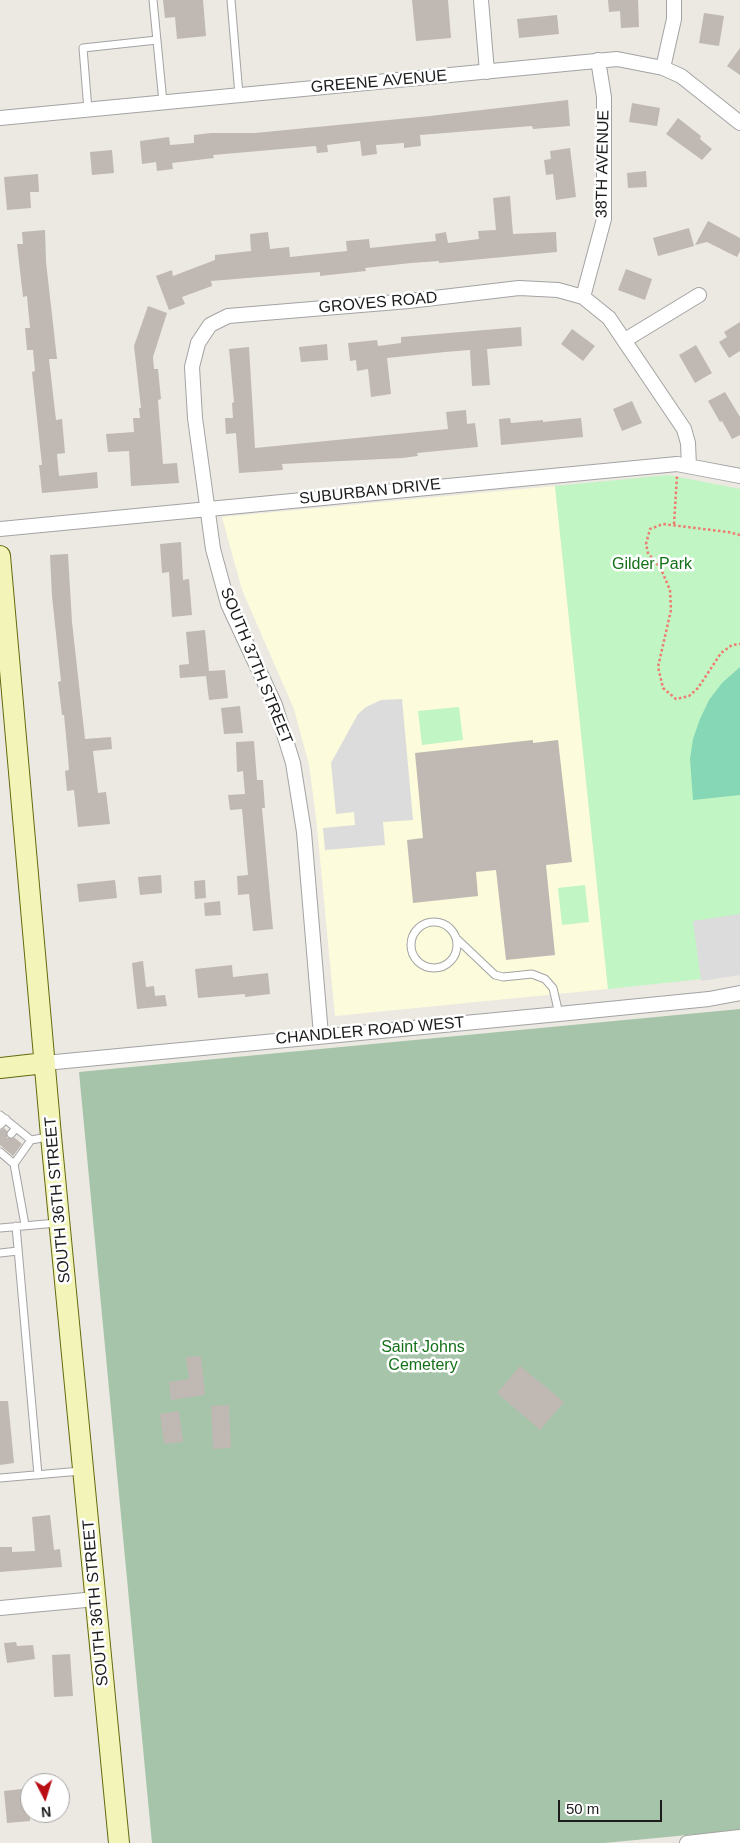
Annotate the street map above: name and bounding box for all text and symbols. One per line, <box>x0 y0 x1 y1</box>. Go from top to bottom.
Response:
street label: GREENE AVENUE <box>310 66 448 98</box>
street label: 38TH AVENUE <box>592 110 614 218</box>
street label: GROVES ROAD <box>318 288 438 318</box>
street label: SUBURBAN DRIVE <box>298 475 442 509</box>
park label: Gilder Park <box>612 555 692 575</box>
street label: SOUTH 37TH STREET <box>216 585 296 747</box>
street label: CHANDLER ROAD WEST <box>275 1013 465 1049</box>
street label: SOUTH 36TH STREET <box>41 1116 75 1284</box>
park label: Saint Johns Cemetery <box>381 1338 465 1376</box>
street label: SOUTH 36TH STREET <box>79 1519 113 1687</box>
north arrow <box>20 1773 70 1823</box>
scale bar <box>560 1790 664 1822</box>
text: 50 m <box>566 1800 599 1817</box>
text: N <box>40 1804 52 1820</box>

